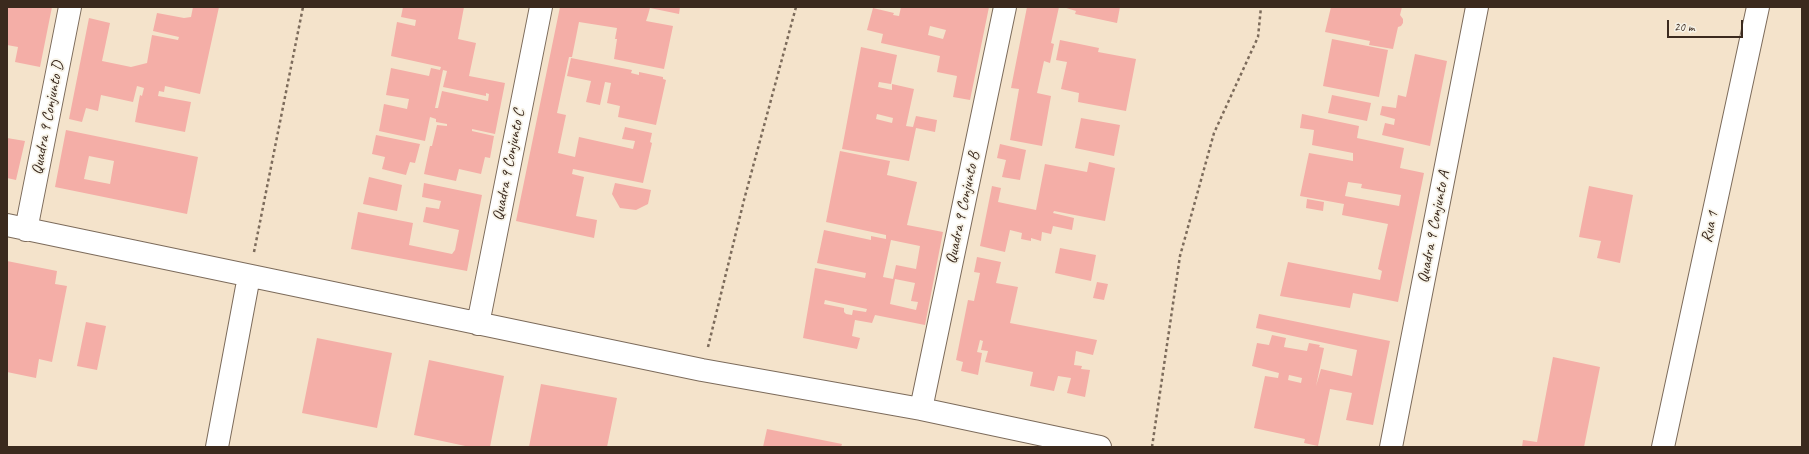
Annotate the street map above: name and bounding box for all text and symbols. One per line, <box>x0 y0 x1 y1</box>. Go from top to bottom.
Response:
scale bar <box>1669 12 1745 38</box>
text: 20 m <box>1674 19 1694 35</box>
street label: Quadra 9 Conjunto D <box>28 60 68 176</box>
street label: Quadra 9 Conjunto C <box>489 108 529 222</box>
street label: Quadra 9 Conjunto B <box>942 150 984 266</box>
street label: Quadra 9 Conjunto A <box>1414 169 1454 285</box>
street label: Rua 1 <box>1697 210 1723 244</box>

